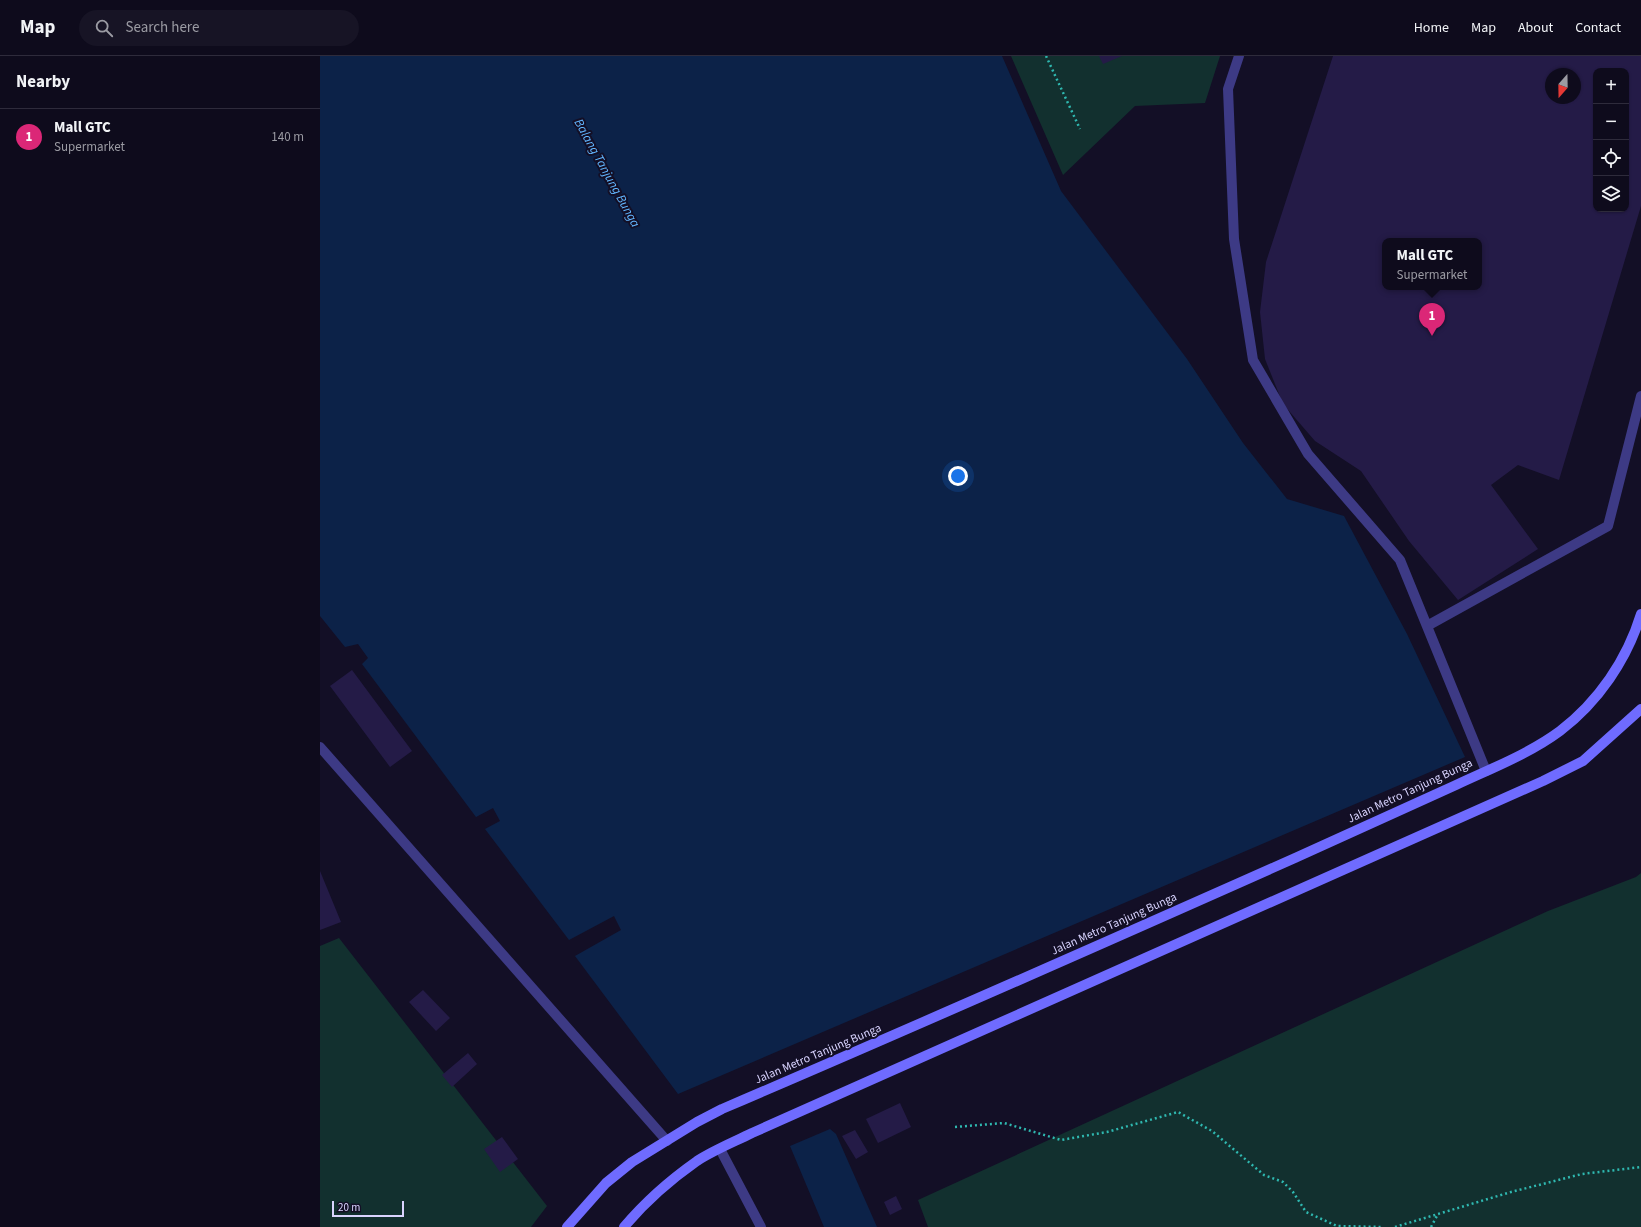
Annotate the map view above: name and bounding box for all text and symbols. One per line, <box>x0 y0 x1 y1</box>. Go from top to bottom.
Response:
search box <box>79 10 359 46</box>
text: Map <box>20 14 55 41</box>
icon: search <box>93 17 115 39</box>
text: Search here <box>125 17 199 38</box>
text: Home <box>1414 18 1449 38</box>
text: Map <box>1471 18 1496 38</box>
text: About <box>1518 18 1553 38</box>
text: Contact <box>1575 18 1621 38</box>
north arrow <box>1545 68 1581 104</box>
map controls <box>1593 68 1629 212</box>
button: + <box>1593 68 1629 104</box>
text: Nearby <box>16 70 70 94</box>
button: − <box>1593 104 1629 140</box>
water label: Balang Tanjung Bunga <box>570 116 644 230</box>
text: Mall GTC <box>54 117 111 138</box>
text: 1 <box>26 128 32 146</box>
text: 140 m <box>271 128 304 146</box>
text: Supermarket <box>54 138 125 156</box>
button: locate <box>1593 140 1629 176</box>
button: layers <box>1593 176 1629 212</box>
popup <box>1382 238 1482 290</box>
text: Mall GTC <box>1397 245 1453 266</box>
text: Supermarket <box>1397 266 1467 284</box>
pin: 1 <box>1419 303 1445 336</box>
your location <box>948 466 968 486</box>
street label: Jalan Metro Tanjung Bunga <box>1345 755 1475 827</box>
street label: Jalan Metro Tanjung Bunga <box>1048 889 1180 959</box>
street label: Jalan Metro Tanjung Bunga <box>752 1020 884 1088</box>
scale bar <box>332 1199 404 1218</box>
text: 20 m <box>338 1200 360 1215</box>

